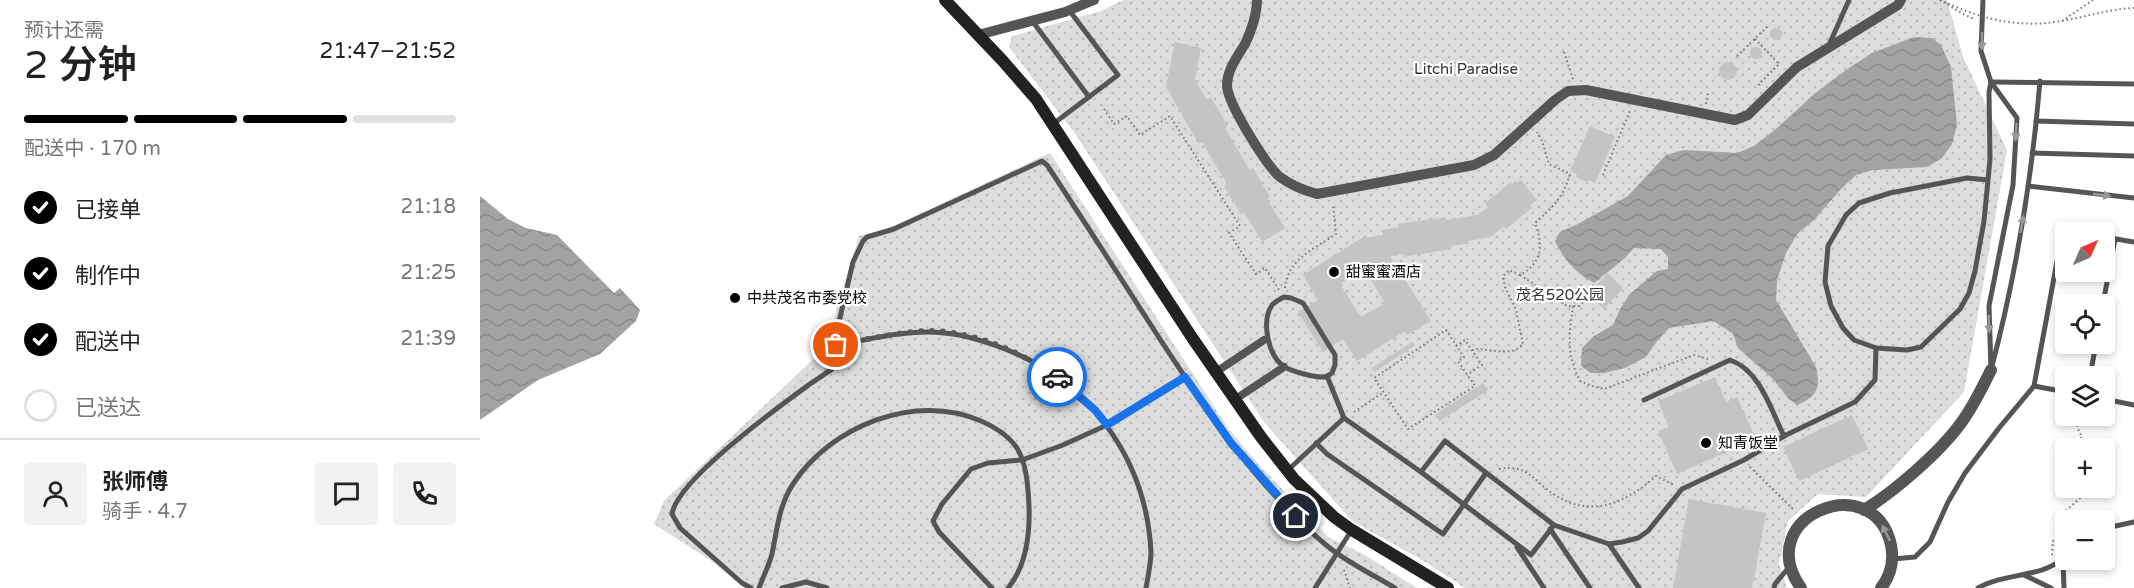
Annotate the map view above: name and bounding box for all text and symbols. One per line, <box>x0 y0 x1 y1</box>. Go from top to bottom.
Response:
text: 预计还需 <box>24 19 104 43</box>
one-way arrow <box>1977 32 1987 51</box>
text: 21:47–21:52 <box>319 38 456 64</box>
text: 2 分钟 <box>24 42 137 89</box>
park label: Litchi Paradise <box>1414 60 1518 78</box>
one-way arrow <box>2012 122 2021 141</box>
text: 配送中 · 170 m <box>24 137 161 161</box>
one-way arrow <box>2093 190 2112 199</box>
icon: check <box>24 191 57 224</box>
text: 21:18 <box>401 195 456 219</box>
text: 已接单 <box>75 197 141 223</box>
one-way arrow <box>2018 214 2027 233</box>
north arrow <box>2055 222 2115 282</box>
map controls <box>2055 222 2115 570</box>
icon: check <box>24 257 57 290</box>
text: 21:25 <box>401 261 456 285</box>
text: 制作中 <box>75 263 141 289</box>
place label: 甜蜜蜜酒店 <box>1346 263 1421 281</box>
marker: 甜蜜蜜酒店 <box>1327 265 1341 279</box>
park label: 茂名520公园 <box>1516 286 1604 304</box>
place label: 中共茂名市委党校 <box>747 289 867 307</box>
marker: 中共茂名市委党校 <box>728 291 742 305</box>
button: locate <box>2055 294 2115 354</box>
one-way arrow <box>1985 314 1994 333</box>
pin <box>810 319 861 370</box>
icon: check <box>24 323 57 356</box>
text: 21:39 <box>401 327 456 351</box>
icon: bag <box>819 328 852 361</box>
text: 配送中 <box>75 329 141 355</box>
courier <box>1027 347 1087 407</box>
icon: car <box>1041 361 1074 394</box>
button: layers <box>2055 366 2115 426</box>
text: 已送达 <box>75 395 141 421</box>
place label: 知青饭堂 <box>1718 434 1778 452</box>
marker: 知青饭堂 <box>1699 436 1713 450</box>
button: + <box>2055 438 2115 498</box>
button: person <box>24 462 87 525</box>
button: chat <box>315 462 378 525</box>
button: phone <box>393 462 456 525</box>
text: 张师傅 <box>102 469 168 495</box>
pin <box>1270 490 1321 541</box>
icon: home <box>1279 499 1312 532</box>
text: 骑手 · 4.7 <box>102 500 188 524</box>
button: − <box>2055 510 2115 570</box>
one-way arrow <box>1881 525 1891 542</box>

